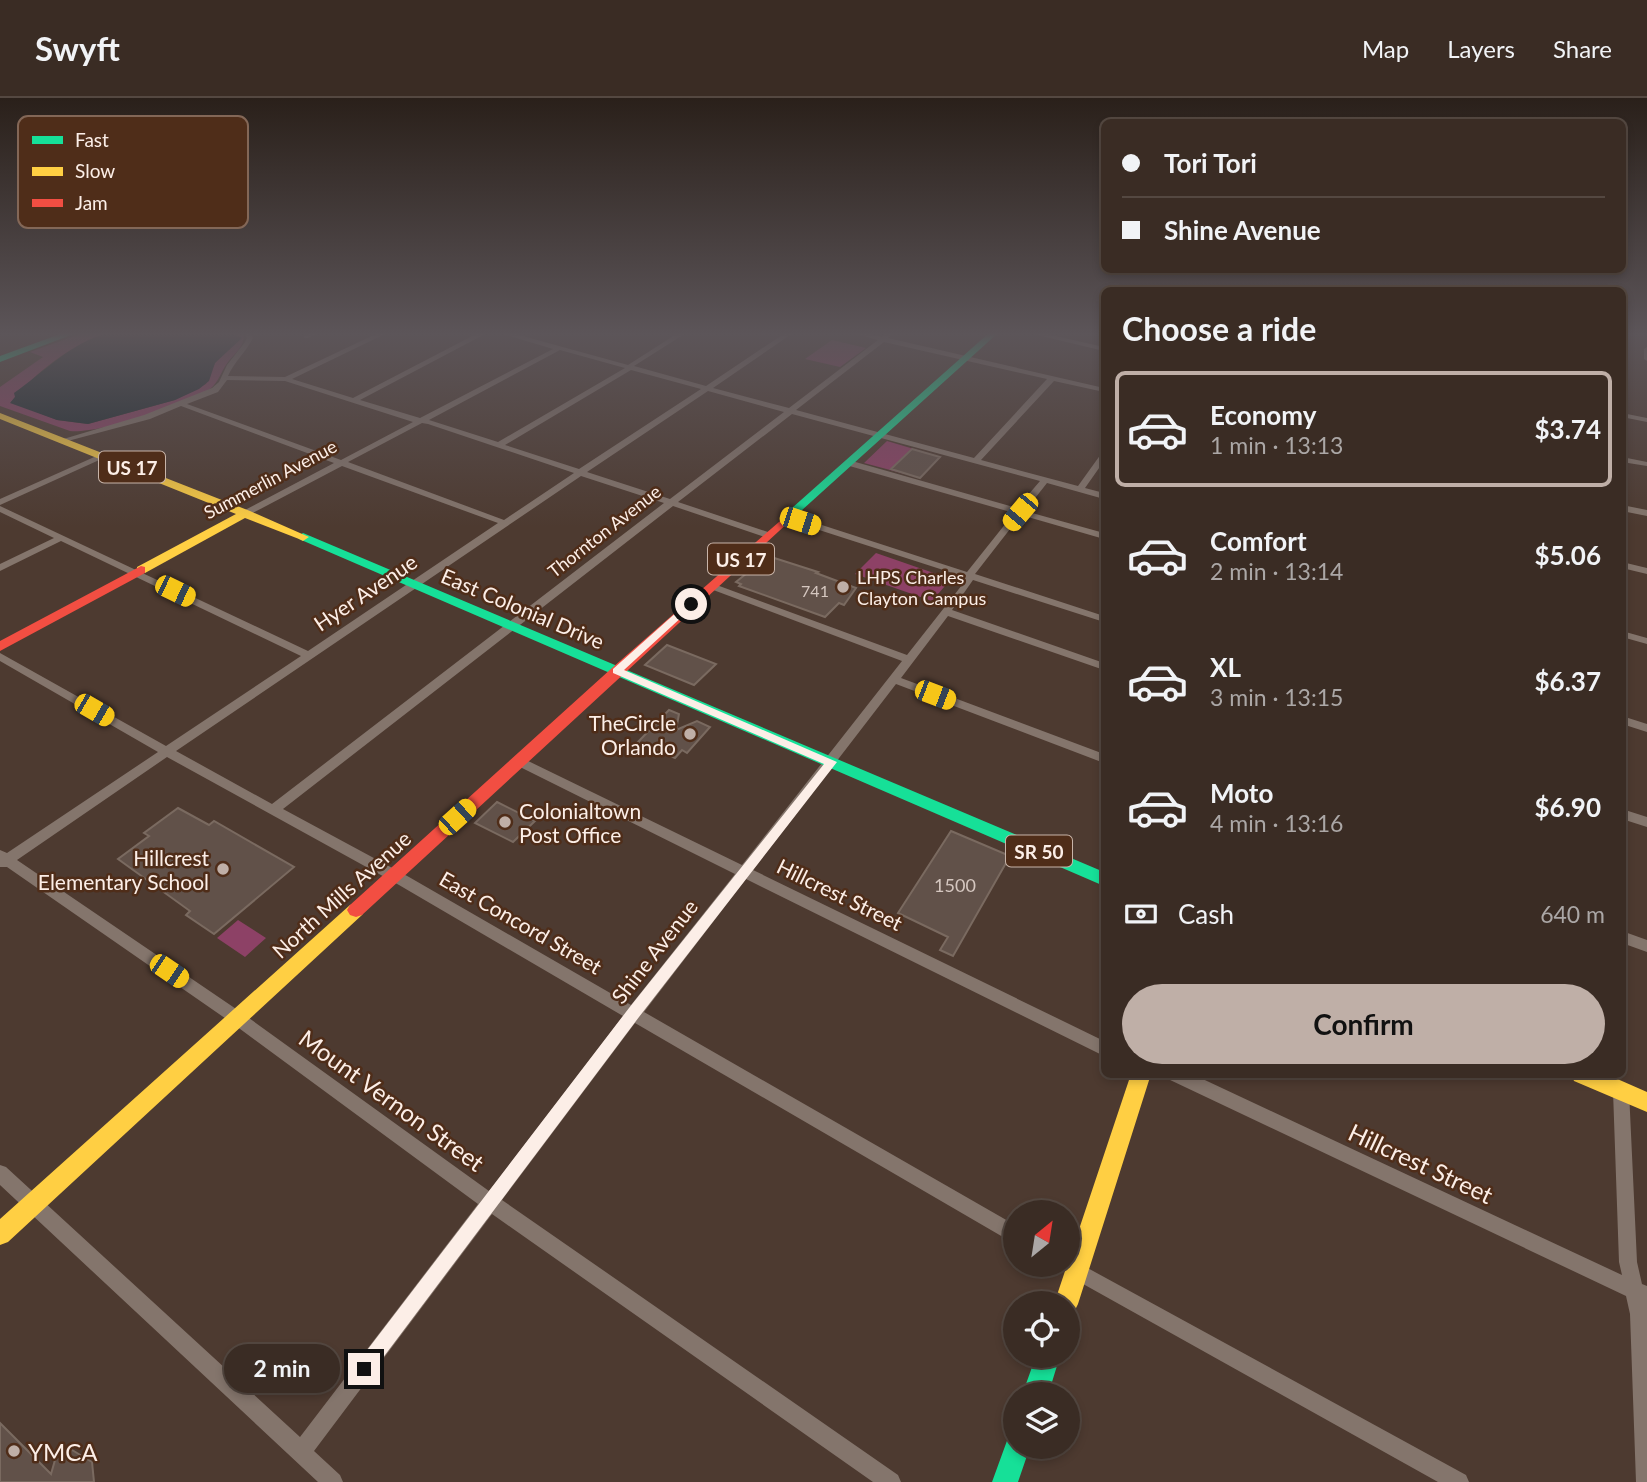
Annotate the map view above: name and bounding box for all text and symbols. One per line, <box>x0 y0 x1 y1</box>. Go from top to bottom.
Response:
text: Swyft <box>35 28 120 68</box>
text: Map <box>1362 34 1409 63</box>
text: Layers <box>1447 34 1515 63</box>
text: Share <box>1553 34 1612 63</box>
legend <box>18 116 248 228</box>
text: Fast <box>75 128 109 151</box>
text: Tori Tori <box>1164 147 1257 179</box>
text: Slow <box>75 159 115 182</box>
text: Jam <box>75 191 108 214</box>
text: Shine Avenue <box>1164 214 1321 246</box>
text: Choose a ride <box>1122 309 1316 348</box>
icon: car <box>1126 398 1189 461</box>
text: Economy <box>1210 399 1316 431</box>
text: $3.74 <box>1535 413 1601 445</box>
text: 1 min · 13:13 <box>1210 431 1343 459</box>
street label: Summerlin Avenue <box>200 435 340 523</box>
road number: US 17 <box>99 452 165 482</box>
street label: Thornton Avenue <box>543 480 665 582</box>
car <box>999 489 1042 535</box>
car <box>777 505 824 537</box>
icon: car <box>1126 524 1189 587</box>
text: Comfort <box>1210 525 1307 557</box>
text: $5.06 <box>1535 539 1601 571</box>
road number: US 17 <box>708 544 774 574</box>
street label: Hyer Avenue <box>309 548 421 636</box>
text: 2 min · 13:14 <box>1210 557 1343 585</box>
street label: East Colonial Drive <box>438 562 608 654</box>
place label: LHPS Charles Clayton Campus <box>857 566 986 609</box>
car <box>152 572 199 610</box>
marker: LHPS Charles Clayton Campus <box>835 579 851 595</box>
house number: 741 <box>801 581 829 600</box>
route start <box>675 588 707 620</box>
icon: car <box>1126 650 1189 713</box>
text: XL <box>1210 651 1241 683</box>
text: $6.37 <box>1535 665 1601 697</box>
car <box>912 678 959 712</box>
text: 3 min · 13:15 <box>1210 683 1343 711</box>
car <box>71 690 118 730</box>
place label: TheCircle Orlando <box>589 710 676 759</box>
marker: TheCircle Orlando <box>682 726 698 742</box>
icon: car <box>1126 776 1189 839</box>
text: Moto <box>1210 777 1273 809</box>
text: $6.90 <box>1535 791 1601 823</box>
car <box>435 795 480 839</box>
place label: Colonialtown Post Office <box>519 798 641 847</box>
text: 4 min · 13:16 <box>1210 809 1343 837</box>
marker: Colonialtown Post Office <box>497 814 513 830</box>
street label: North Mills Avenue <box>267 825 415 963</box>
road number: SR 50 <box>1006 836 1072 866</box>
place label: Hillcrest Elementary School <box>38 845 209 894</box>
street label: Hillcrest Street <box>773 853 907 935</box>
marker: Hillcrest Elementary School <box>215 861 231 877</box>
street label: East Concord Street <box>435 865 607 979</box>
house number: 1500 <box>934 874 976 896</box>
street label: Shine Avenue <box>606 894 702 1008</box>
icon: cash <box>1122 895 1160 933</box>
text: Cash <box>1178 898 1234 930</box>
text: 640 m <box>1540 900 1605 928</box>
car <box>146 951 193 991</box>
button: Confirm <box>1122 984 1605 1064</box>
street label: Mount Vernon Street <box>294 1023 490 1177</box>
street label: Hillcrest Street <box>1344 1117 1498 1209</box>
north arrow <box>1003 1200 1080 1278</box>
map controls <box>1003 1200 1080 1459</box>
button: locate <box>1003 1291 1080 1368</box>
callout: 2 min <box>224 1344 340 1394</box>
route end <box>348 1353 380 1385</box>
text: 2 min <box>253 1354 311 1382</box>
button: layers <box>1003 1382 1080 1459</box>
place label: YMCA <box>28 1437 98 1466</box>
marker: YMCA <box>6 1443 22 1459</box>

